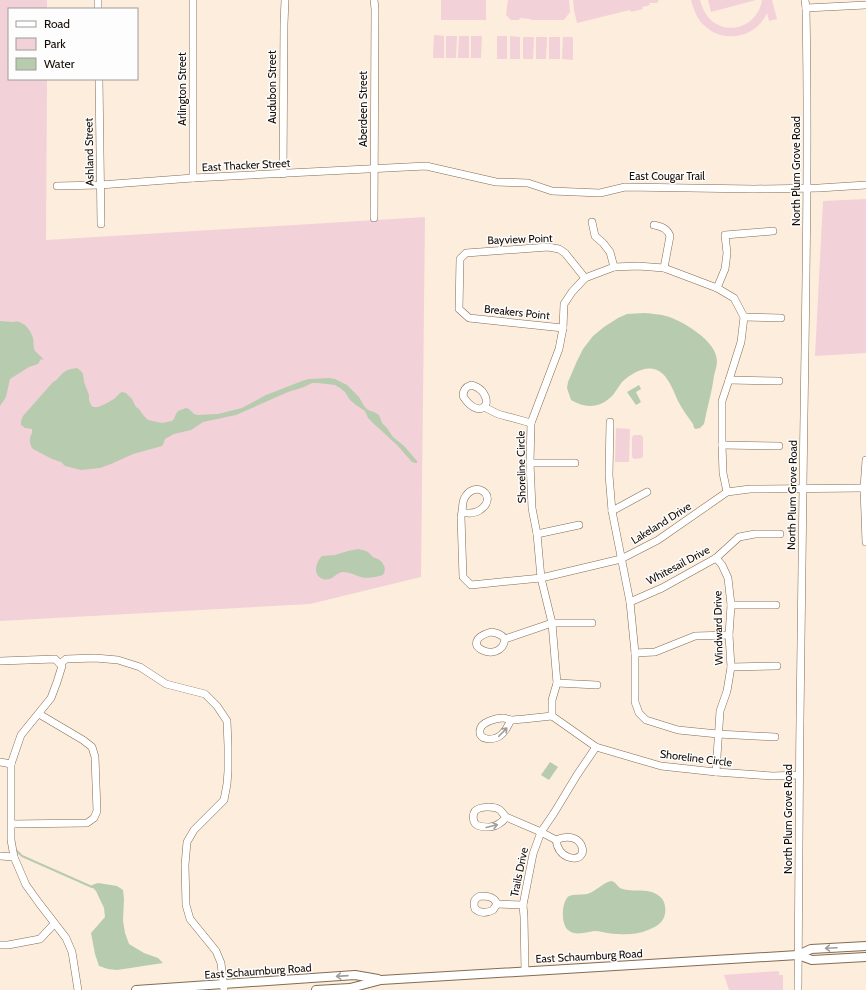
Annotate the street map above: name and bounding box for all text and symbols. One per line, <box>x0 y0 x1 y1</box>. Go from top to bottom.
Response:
legend <box>8 8 138 80</box>
text: Road <box>44 16 70 31</box>
text: Park <box>44 36 66 51</box>
street label: Audubon Street <box>265 50 279 124</box>
street label: Arlington Street <box>175 52 189 126</box>
text: Water <box>44 56 75 71</box>
street label: Aberdeen Street <box>356 71 370 147</box>
street label: North Plum Grove Road <box>789 116 803 226</box>
street label: Ashland Street <box>81 118 97 186</box>
street label: East Thacker Street <box>201 156 291 174</box>
street label: East Cougar Trail <box>629 169 705 183</box>
street label: Bayview Point <box>487 231 553 247</box>
street label: Breakers Point <box>484 302 551 322</box>
street label: Shoreline Circle <box>513 430 529 503</box>
street label: North Plum Grove Road <box>784 440 800 550</box>
street label: Lakeland Drive <box>628 499 694 547</box>
street label: Whitesail Drive <box>644 542 712 588</box>
street label: Windward Drive <box>710 590 726 665</box>
one-way arrow <box>498 727 507 737</box>
street label: Shoreline Circle <box>659 747 733 769</box>
street label: North Plum Grove Road <box>781 764 795 874</box>
one-way arrow <box>485 821 498 829</box>
street label: Trails Drive <box>507 846 531 898</box>
one-way arrow <box>825 944 838 951</box>
street label: East Schaumburg Road <box>535 946 643 966</box>
street label: East Schaumburg Road <box>204 960 312 982</box>
one-way arrow <box>336 973 349 980</box>

